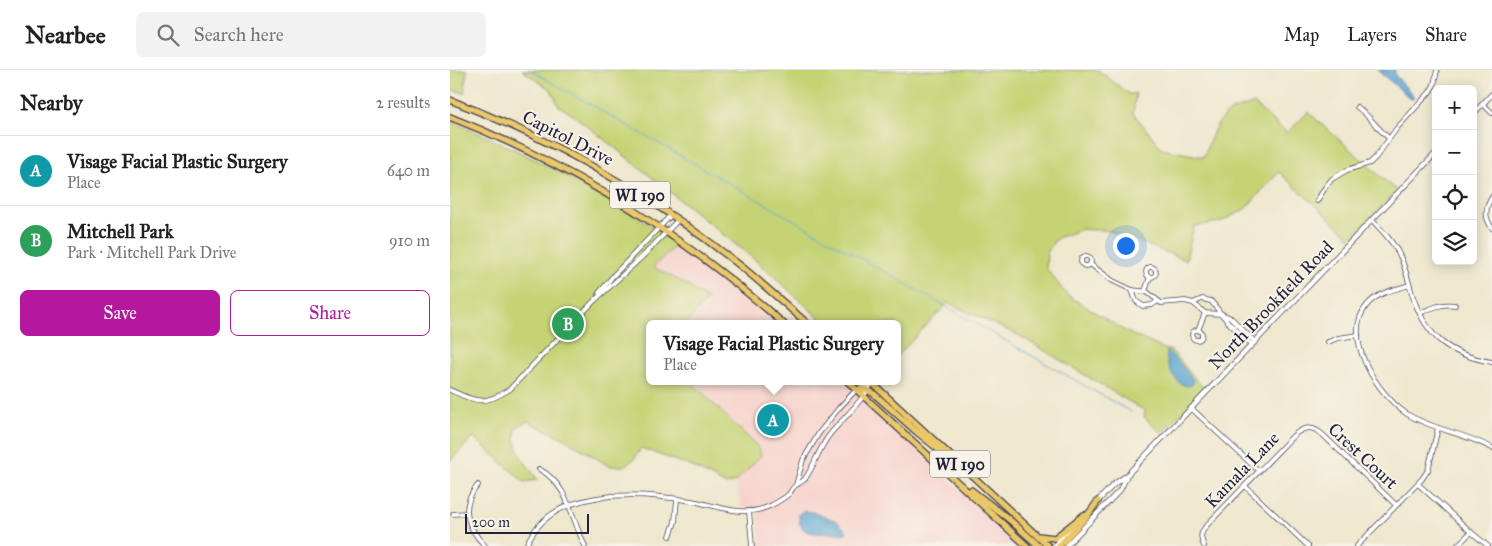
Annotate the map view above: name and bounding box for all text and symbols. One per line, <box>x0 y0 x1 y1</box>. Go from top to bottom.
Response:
search box <box>136 12 486 57</box>
text: Nearbee <box>25 20 106 50</box>
icon: search <box>154 21 182 49</box>
text: Search here <box>194 23 284 46</box>
text: Map <box>1284 24 1319 46</box>
text: Layers <box>1347 24 1397 46</box>
text: Share <box>1425 24 1467 46</box>
map controls <box>1432 85 1477 265</box>
button: + <box>1432 85 1477 130</box>
text: Nearby <box>20 90 83 116</box>
text: 2 results <box>376 93 430 112</box>
street label: Capitol Drive <box>519 106 617 170</box>
button: − <box>1432 130 1477 175</box>
text: Visage Facial Plastic Surgery <box>67 150 288 173</box>
text: A <box>31 161 41 180</box>
text: 640 m <box>387 161 430 180</box>
text: Place <box>67 173 101 192</box>
button: locate <box>1432 175 1477 220</box>
road number: WI 190 <box>610 182 670 208</box>
text: Mitchell Park <box>67 220 174 243</box>
button: layers <box>1432 220 1477 265</box>
text: B <box>31 231 41 250</box>
text: 910 m <box>389 231 430 250</box>
your location <box>1113 233 1139 259</box>
street label: North Brookfield Road <box>1204 236 1338 374</box>
text: Park · Mitchell Park Drive <box>67 243 237 262</box>
button: Save <box>20 290 220 336</box>
button: Share <box>230 290 430 336</box>
pin: B <box>552 305 584 343</box>
popup <box>646 320 901 385</box>
text: Visage Facial Plastic Surgery <box>663 332 884 355</box>
text: Place <box>663 355 697 374</box>
pin: A <box>757 401 789 439</box>
street label: Crest Court <box>1324 418 1403 494</box>
street label: Kamala Lane <box>1200 427 1284 513</box>
road number: WI 190 <box>930 450 990 478</box>
scale bar <box>465 511 589 534</box>
text: 200 m <box>472 514 510 531</box>

